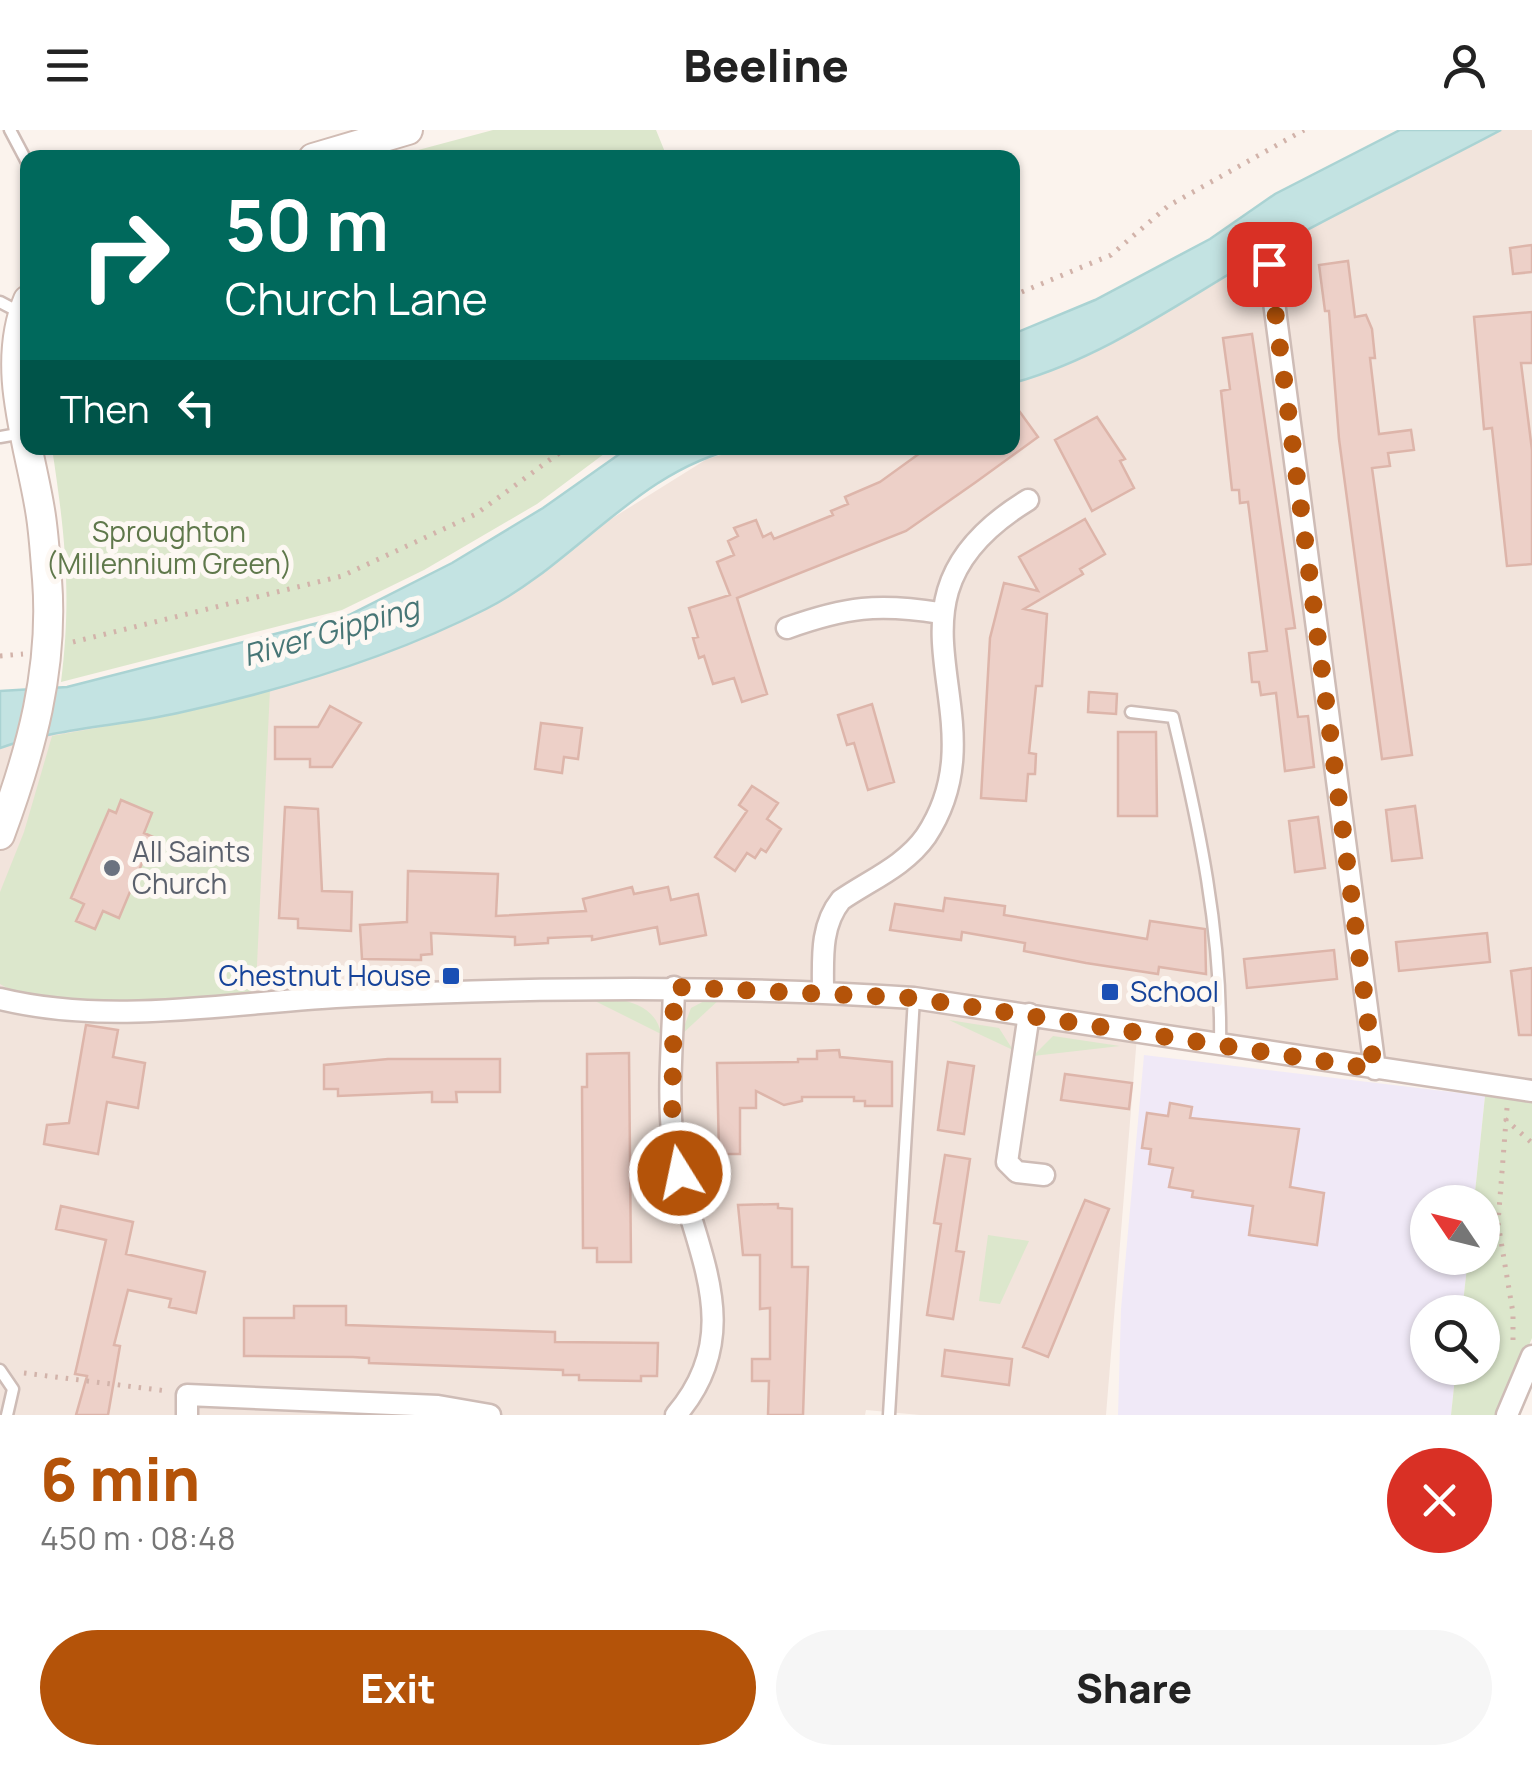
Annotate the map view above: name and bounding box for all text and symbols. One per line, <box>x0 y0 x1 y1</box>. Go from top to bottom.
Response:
text: Beeline <box>683 34 849 96</box>
icon: menu <box>40 38 95 93</box>
icon: person <box>1437 38 1492 93</box>
text: 50 m <box>225 176 389 272</box>
icon: right <box>60 190 190 320</box>
pin <box>1227 222 1312 307</box>
icon: arrive <box>1242 237 1297 292</box>
text: Church Lane <box>225 267 488 329</box>
icon: left <box>169 380 224 435</box>
text: Then <box>60 382 149 434</box>
park label: Sproughton (Millennium Green) <box>46 512 292 582</box>
water label: River Gipping <box>238 585 425 675</box>
place label: All Saints Church <box>132 832 250 902</box>
marker: All Saints Church <box>101 857 123 879</box>
place label: Chestnut House <box>219 956 431 994</box>
marker: Chestnut House <box>440 965 462 987</box>
place label: School <box>1130 972 1219 1010</box>
marker: School <box>1099 981 1121 1003</box>
position arrow <box>628 1121 732 1225</box>
north arrow <box>1410 1185 1500 1275</box>
map controls <box>1410 1185 1500 1385</box>
button: search <box>1410 1295 1500 1385</box>
text: 6 min <box>40 1437 200 1519</box>
button: close <box>1387 1448 1492 1553</box>
text: 450 m · 08:48 <box>40 1516 236 1560</box>
button: Exit <box>40 1630 756 1745</box>
button: Share <box>776 1630 1492 1745</box>

